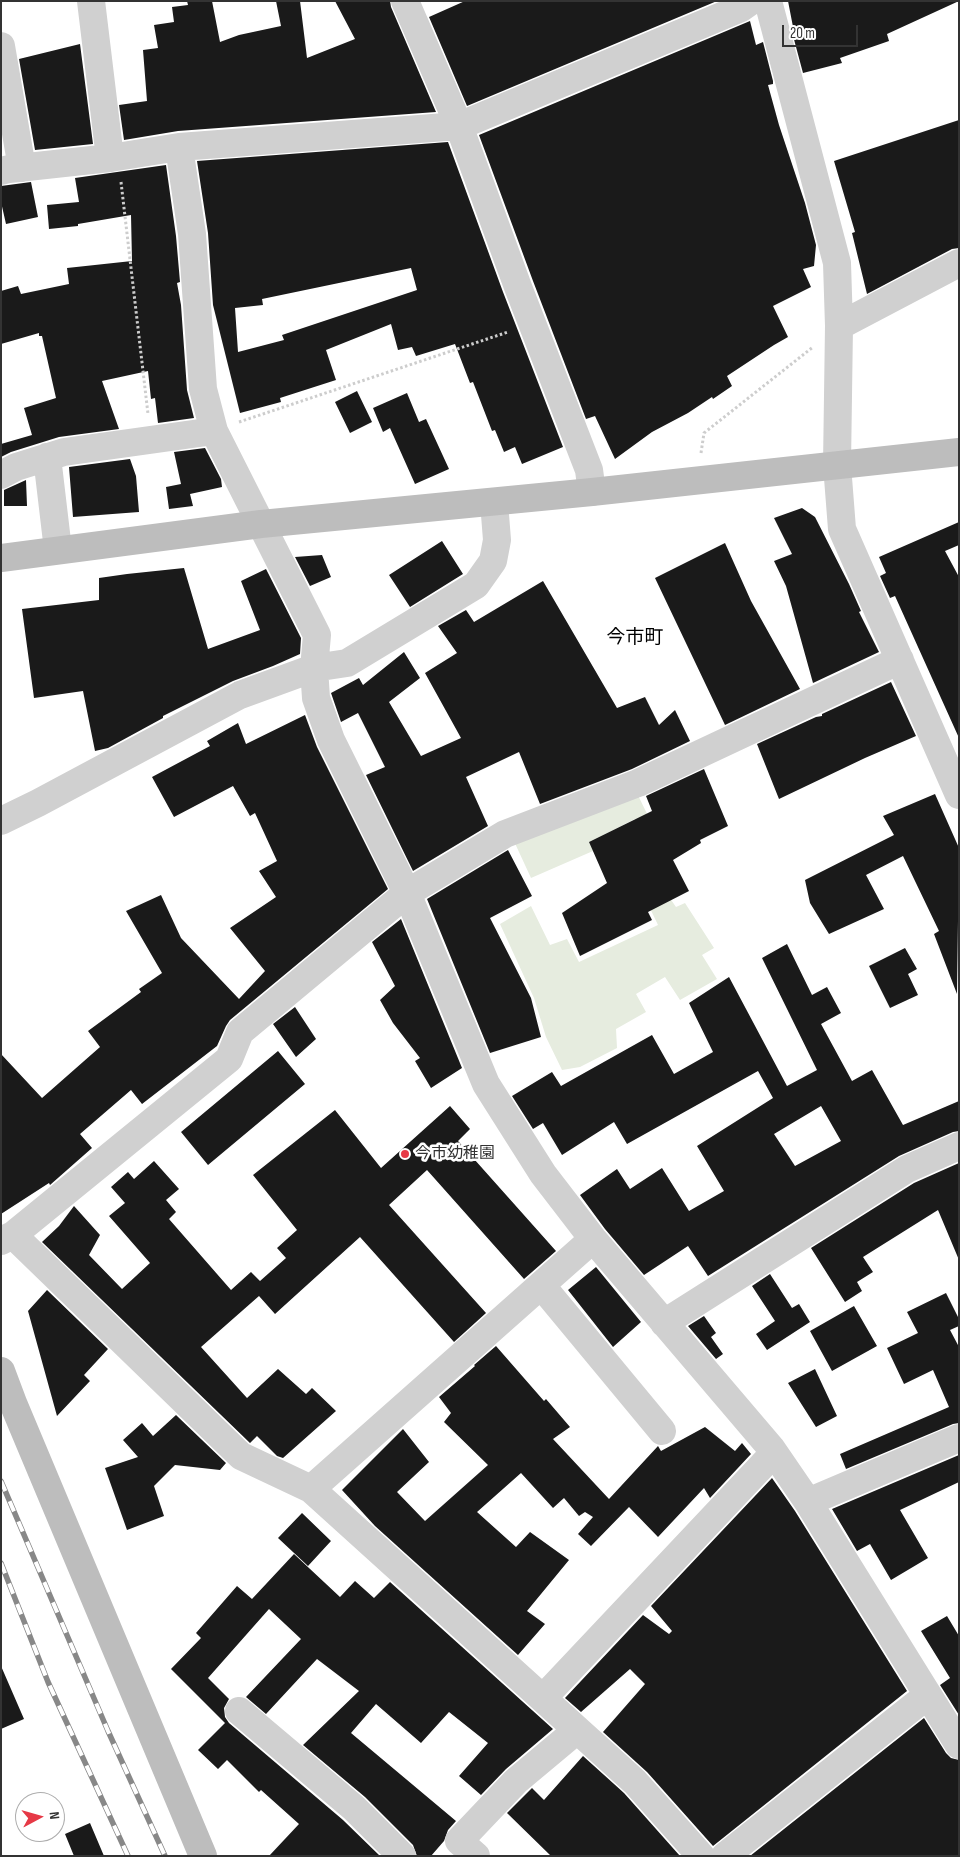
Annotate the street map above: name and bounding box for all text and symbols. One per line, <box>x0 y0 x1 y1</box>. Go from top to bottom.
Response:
scale bar <box>785 15 861 47</box>
text: 20 m <box>790 24 815 43</box>
district label: 今市町 <box>607 627 663 649</box>
place label: 今市幼稚園 <box>415 1144 495 1164</box>
marker: 今市幼稚園 <box>399 1148 411 1160</box>
north arrow <box>15 1792 65 1842</box>
text: N <box>46 1811 63 1820</box>

